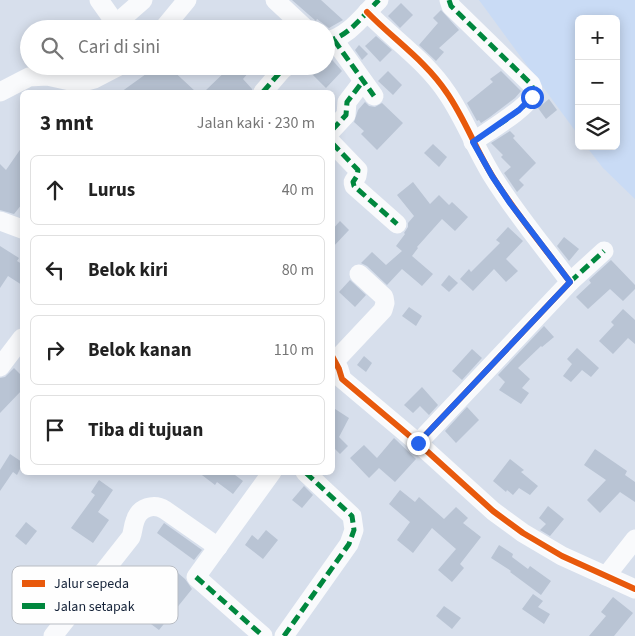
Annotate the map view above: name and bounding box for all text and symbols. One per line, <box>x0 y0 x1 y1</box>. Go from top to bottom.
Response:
map controls <box>575 15 620 150</box>
button: + <box>575 15 620 60</box>
search box <box>20 20 335 75</box>
icon: search <box>38 34 66 62</box>
text: Cari di sini <box>78 34 160 61</box>
button: − <box>575 60 620 105</box>
route start <box>521 86 544 109</box>
button: layers <box>575 105 620 150</box>
text: 3 mnt <box>40 108 93 138</box>
text: Jalan kaki · 230 m <box>197 112 315 134</box>
icon: ahead <box>41 176 69 204</box>
text: Lurus <box>88 177 135 204</box>
text: 40 m <box>282 179 314 201</box>
icon: left <box>41 256 69 284</box>
text: Belok kiri <box>88 257 168 284</box>
text: 80 m <box>282 259 314 281</box>
icon: right <box>41 336 69 364</box>
text: Belok kanan <box>88 337 192 364</box>
text: 110 m <box>274 339 314 361</box>
icon: arrive <box>41 416 69 444</box>
text: Tiba di tujuan <box>88 417 203 444</box>
route end <box>407 432 430 455</box>
legend <box>12 566 178 624</box>
text: Jalur sepeda <box>54 574 129 594</box>
text: Jalan setapak <box>54 597 135 617</box>

